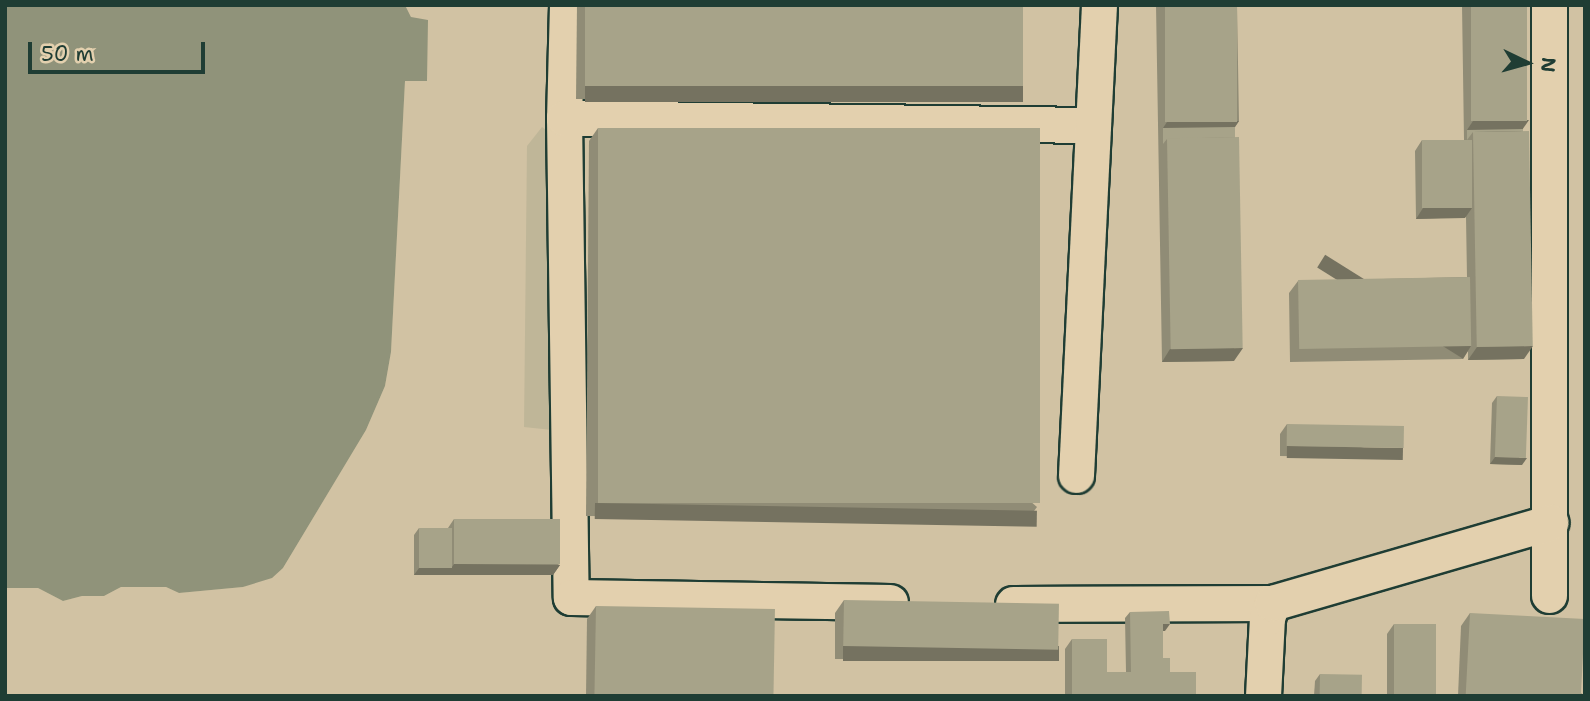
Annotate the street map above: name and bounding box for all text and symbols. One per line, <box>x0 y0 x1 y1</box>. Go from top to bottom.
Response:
scale bar <box>32 28 208 72</box>
north arrow <box>1492 28 1562 98</box>
text: 50 m <box>41 40 94 68</box>
text: N <box>1535 56 1562 73</box>

